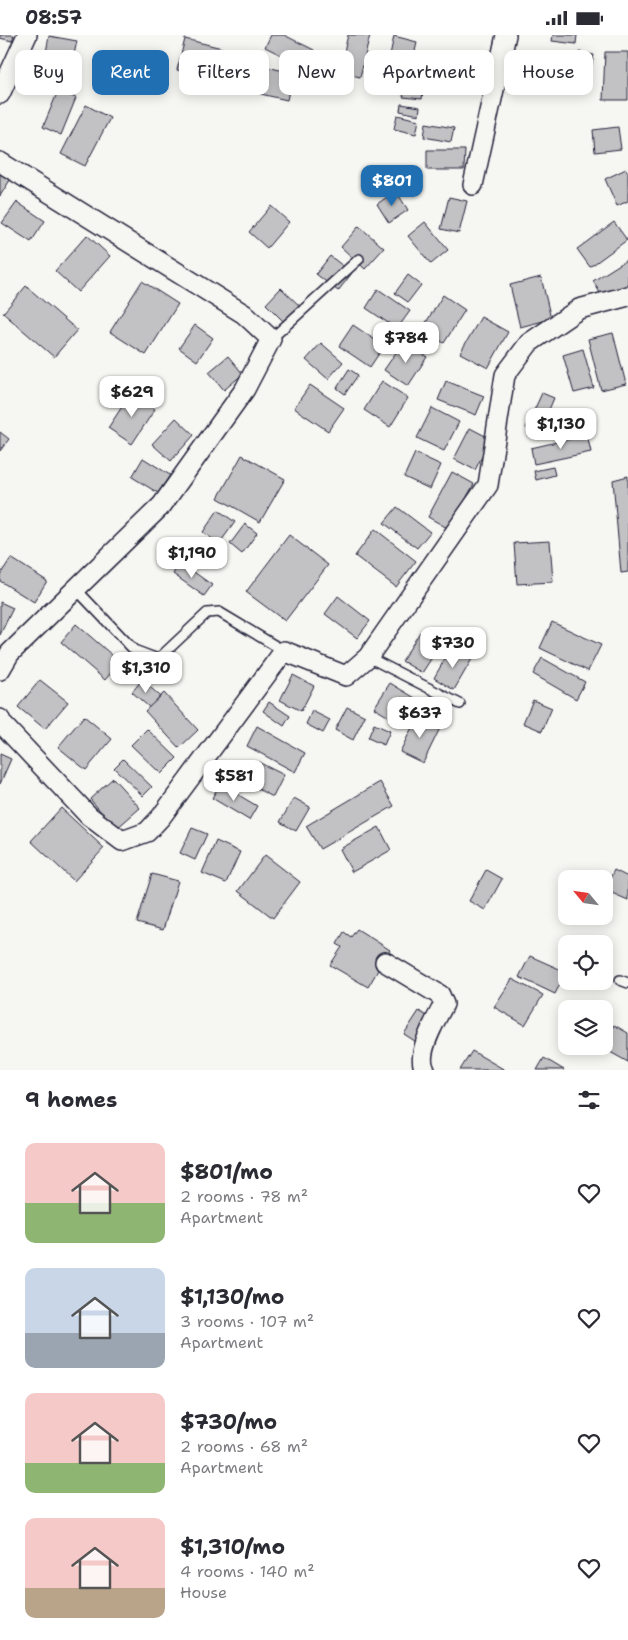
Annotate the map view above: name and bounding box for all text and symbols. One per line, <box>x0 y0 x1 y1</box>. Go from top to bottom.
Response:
text: 08:57 <box>25 5 82 30</box>
chip: Buy <box>15 50 82 95</box>
chip: Rent <box>92 50 169 95</box>
chip: Filters <box>179 50 269 95</box>
chip: New <box>279 50 354 95</box>
chip: Apartment <box>364 50 494 95</box>
chip: House <box>504 50 593 95</box>
pin: $801 <box>362 165 422 207</box>
text: $801 <box>372 170 412 191</box>
pin: $784 <box>376 321 436 364</box>
text: $784 <box>384 327 428 348</box>
pin: $629 <box>102 375 162 418</box>
text: $629 <box>110 381 154 402</box>
pin: $1,130 <box>520 407 602 450</box>
text: $1,130 <box>536 413 586 434</box>
pin: $1,190 <box>151 537 233 579</box>
text: $1,190 <box>167 542 217 563</box>
pin: $730 <box>423 627 483 669</box>
text: $730 <box>431 632 475 653</box>
pin: $1,310 <box>105 651 187 694</box>
text: $1,310 <box>121 657 171 678</box>
pin: $637 <box>390 697 450 739</box>
text: $637 <box>398 702 442 723</box>
pin: $581 <box>204 759 264 802</box>
text: $581 <box>214 765 254 786</box>
north arrow <box>558 870 612 925</box>
map controls <box>558 870 613 1055</box>
button: locate <box>558 935 613 990</box>
button: layers <box>558 1000 613 1055</box>
text: 9 homes <box>25 1086 117 1114</box>
icon: filters <box>575 1086 603 1114</box>
text: $801/mo <box>180 1158 273 1186</box>
icon: home <box>65 1163 125 1223</box>
icon: heart <box>575 1179 603 1207</box>
text: 2 rooms · 78 m² <box>180 1186 308 1207</box>
text: Apartment <box>180 1207 263 1228</box>
text: $1,130/mo <box>180 1283 284 1311</box>
icon: home <box>65 1288 125 1348</box>
icon: heart <box>575 1304 603 1332</box>
text: 3 rooms · 107 m² <box>180 1311 314 1332</box>
text: Apartment <box>180 1332 263 1353</box>
text: $730/mo <box>180 1408 277 1436</box>
icon: home <box>65 1413 125 1473</box>
icon: heart <box>575 1429 603 1457</box>
text: 2 rooms · 68 m² <box>180 1436 308 1457</box>
text: Apartment <box>180 1457 263 1478</box>
text: $1,310/mo <box>180 1533 285 1561</box>
icon: home <box>65 1538 125 1598</box>
icon: heart <box>575 1554 603 1582</box>
text: 4 rooms · 140 m² <box>180 1561 315 1582</box>
text: House <box>180 1582 227 1603</box>

